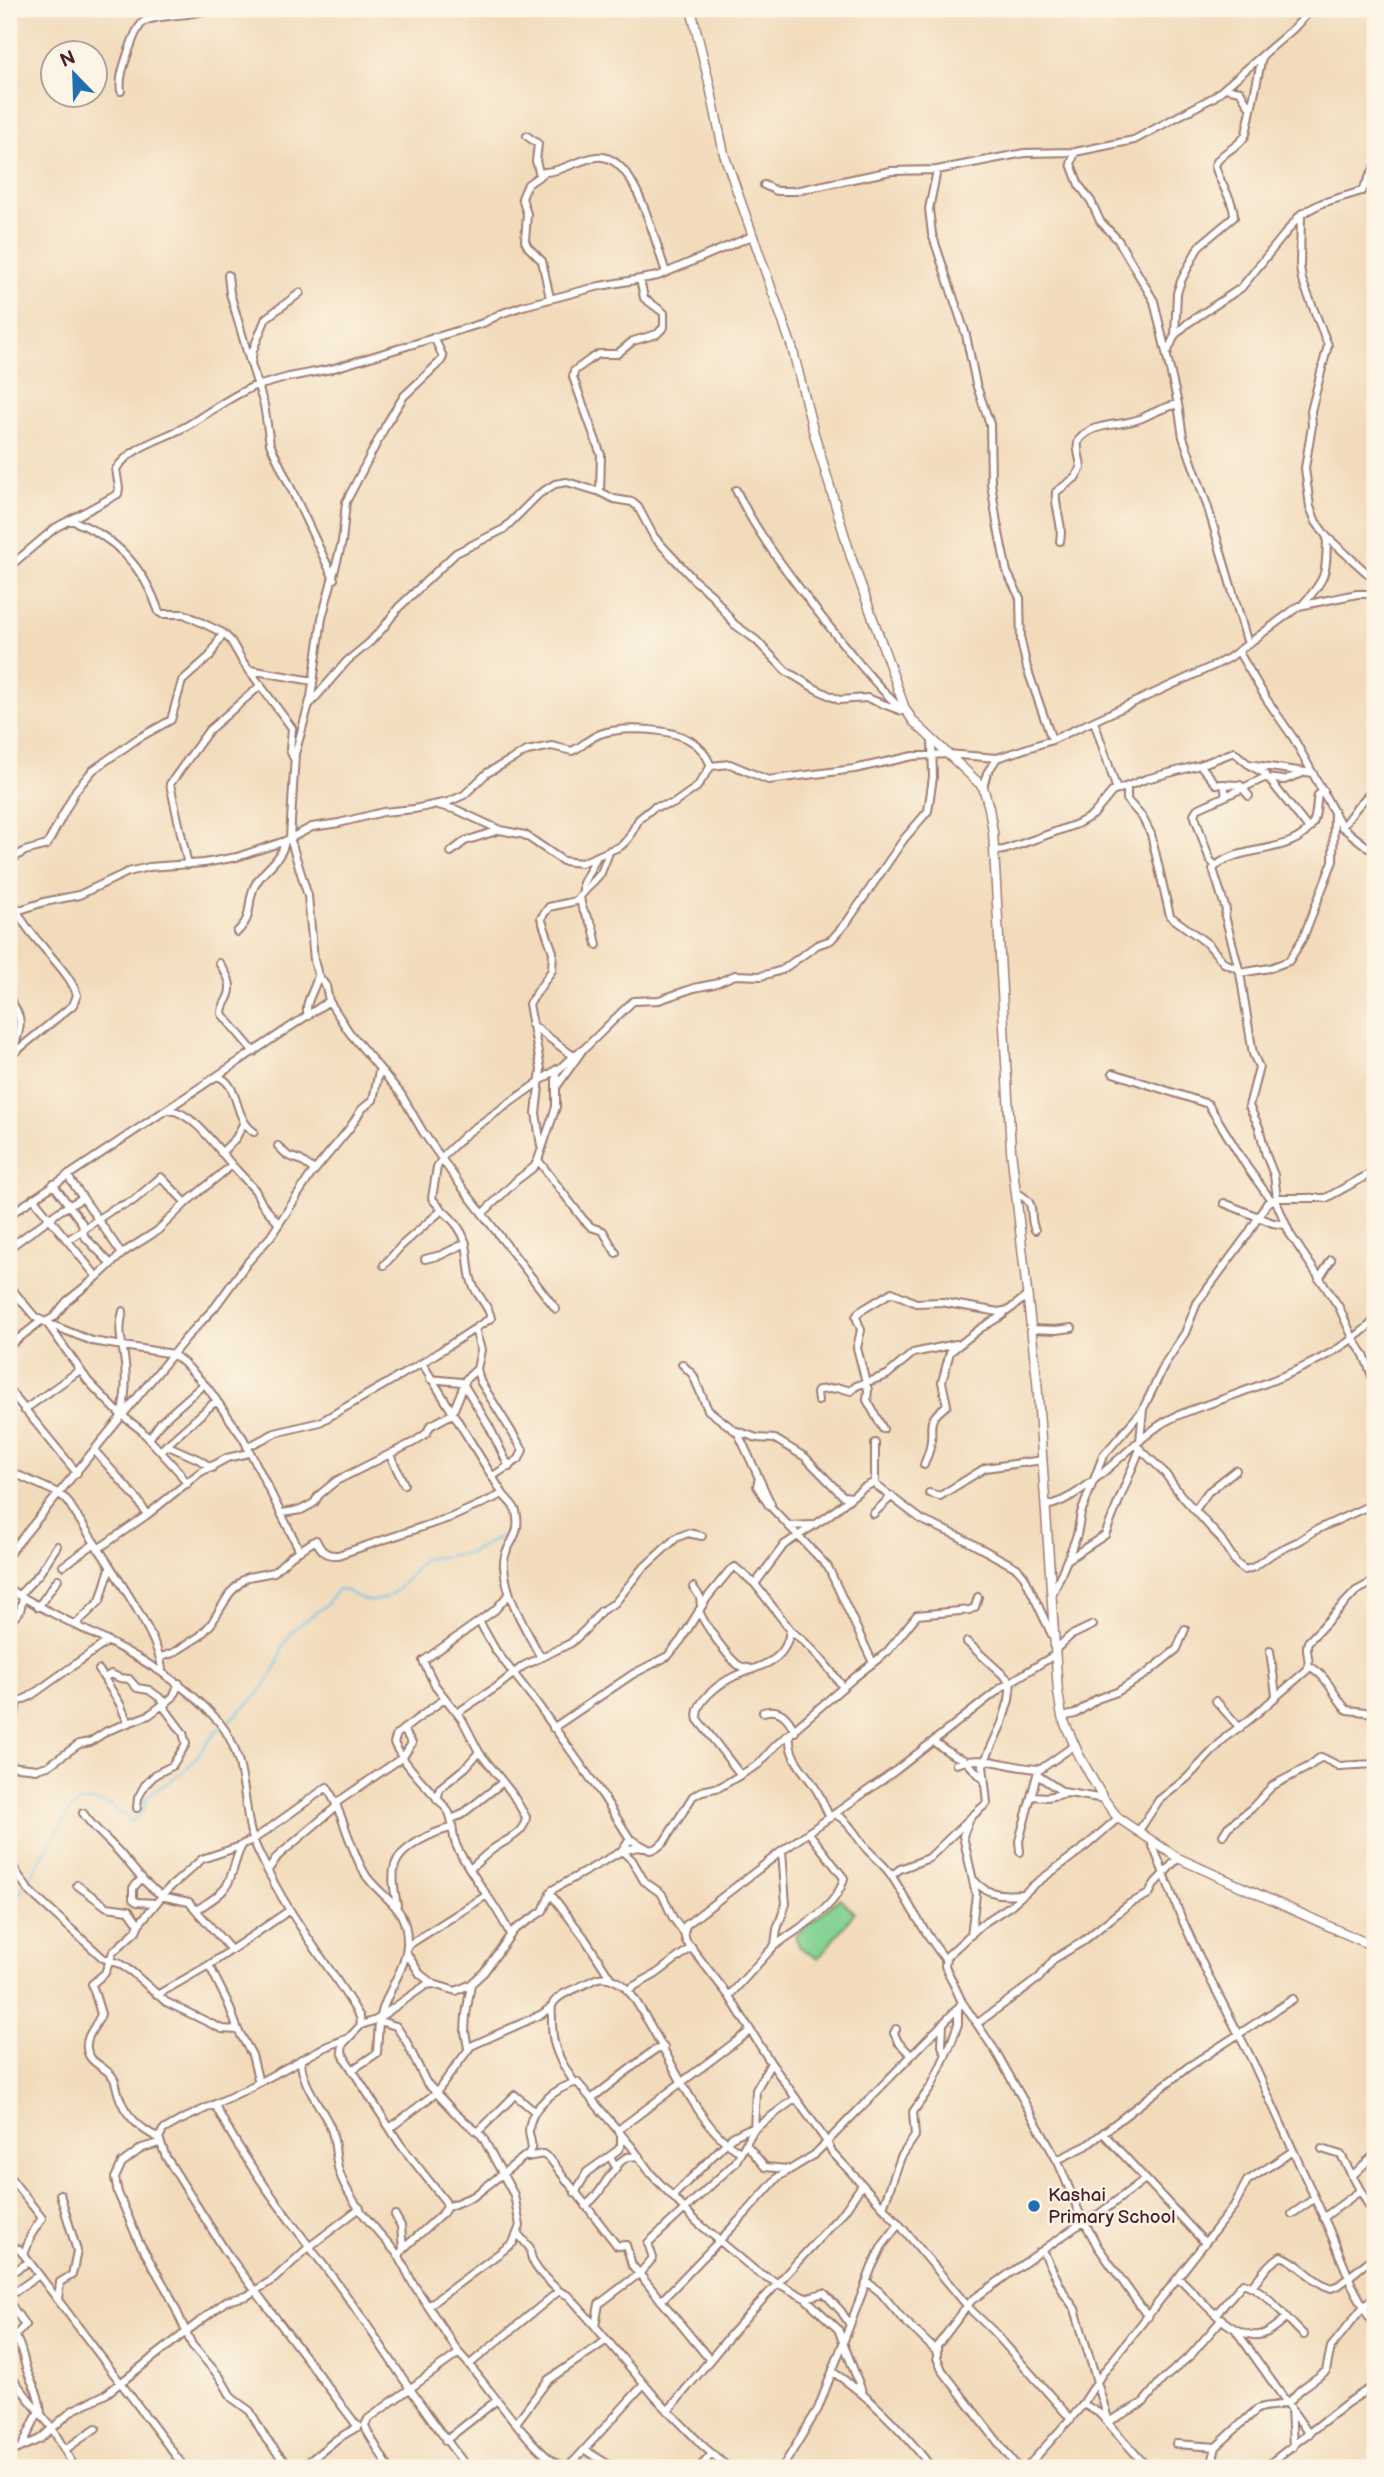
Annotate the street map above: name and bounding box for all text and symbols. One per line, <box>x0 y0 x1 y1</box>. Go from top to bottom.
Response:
north arrow <box>38 38 108 108</box>
text: N <box>57 46 79 73</box>
place label: Kashai Primary School <box>1048 2184 1176 2229</box>
marker: Kashai Primary School <box>1026 2198 1042 2214</box>

